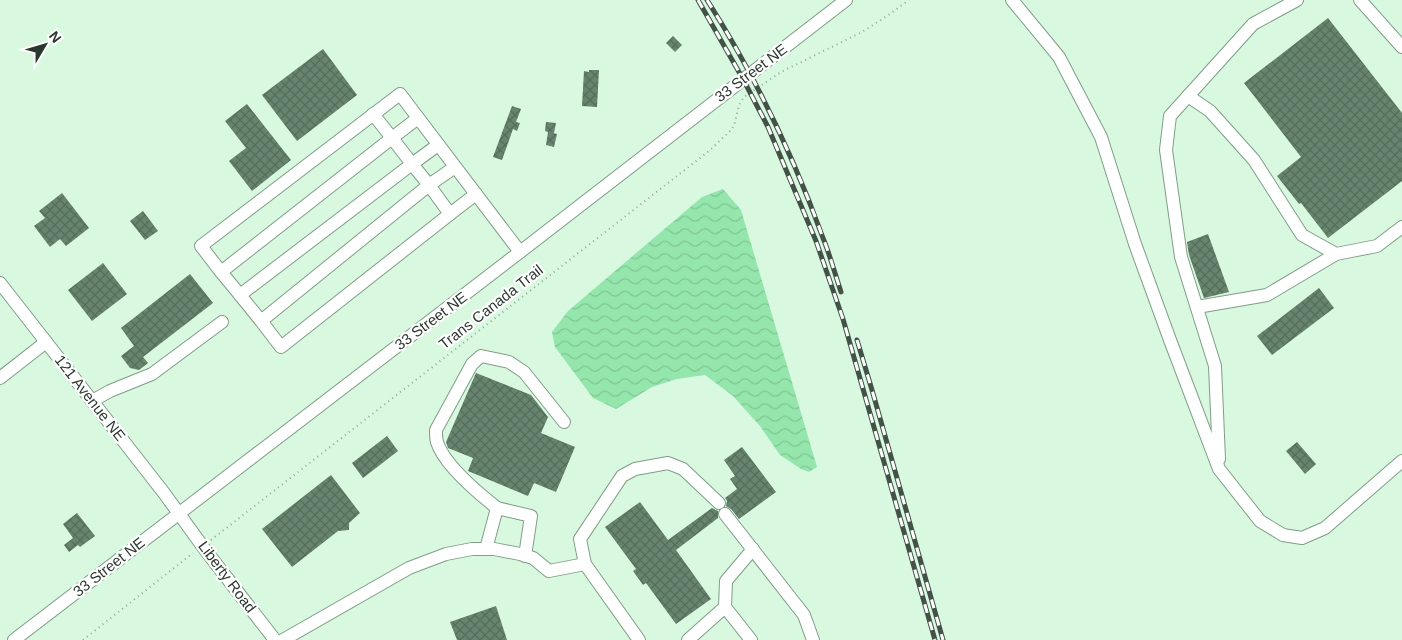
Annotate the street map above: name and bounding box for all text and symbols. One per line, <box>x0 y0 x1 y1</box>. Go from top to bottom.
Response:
north arrow <box>20 20 70 70</box>
text: N <box>46 28 65 46</box>
street label: 33 Street NE <box>711 40 790 105</box>
street label: Trans Canada Trail <box>435 261 546 352</box>
street label: 33 Street NE <box>391 288 470 353</box>
street label: 121 Avenue NE <box>52 351 129 444</box>
street label: 33 Street NE <box>70 533 148 600</box>
street label: Liberty Road <box>195 538 260 616</box>

